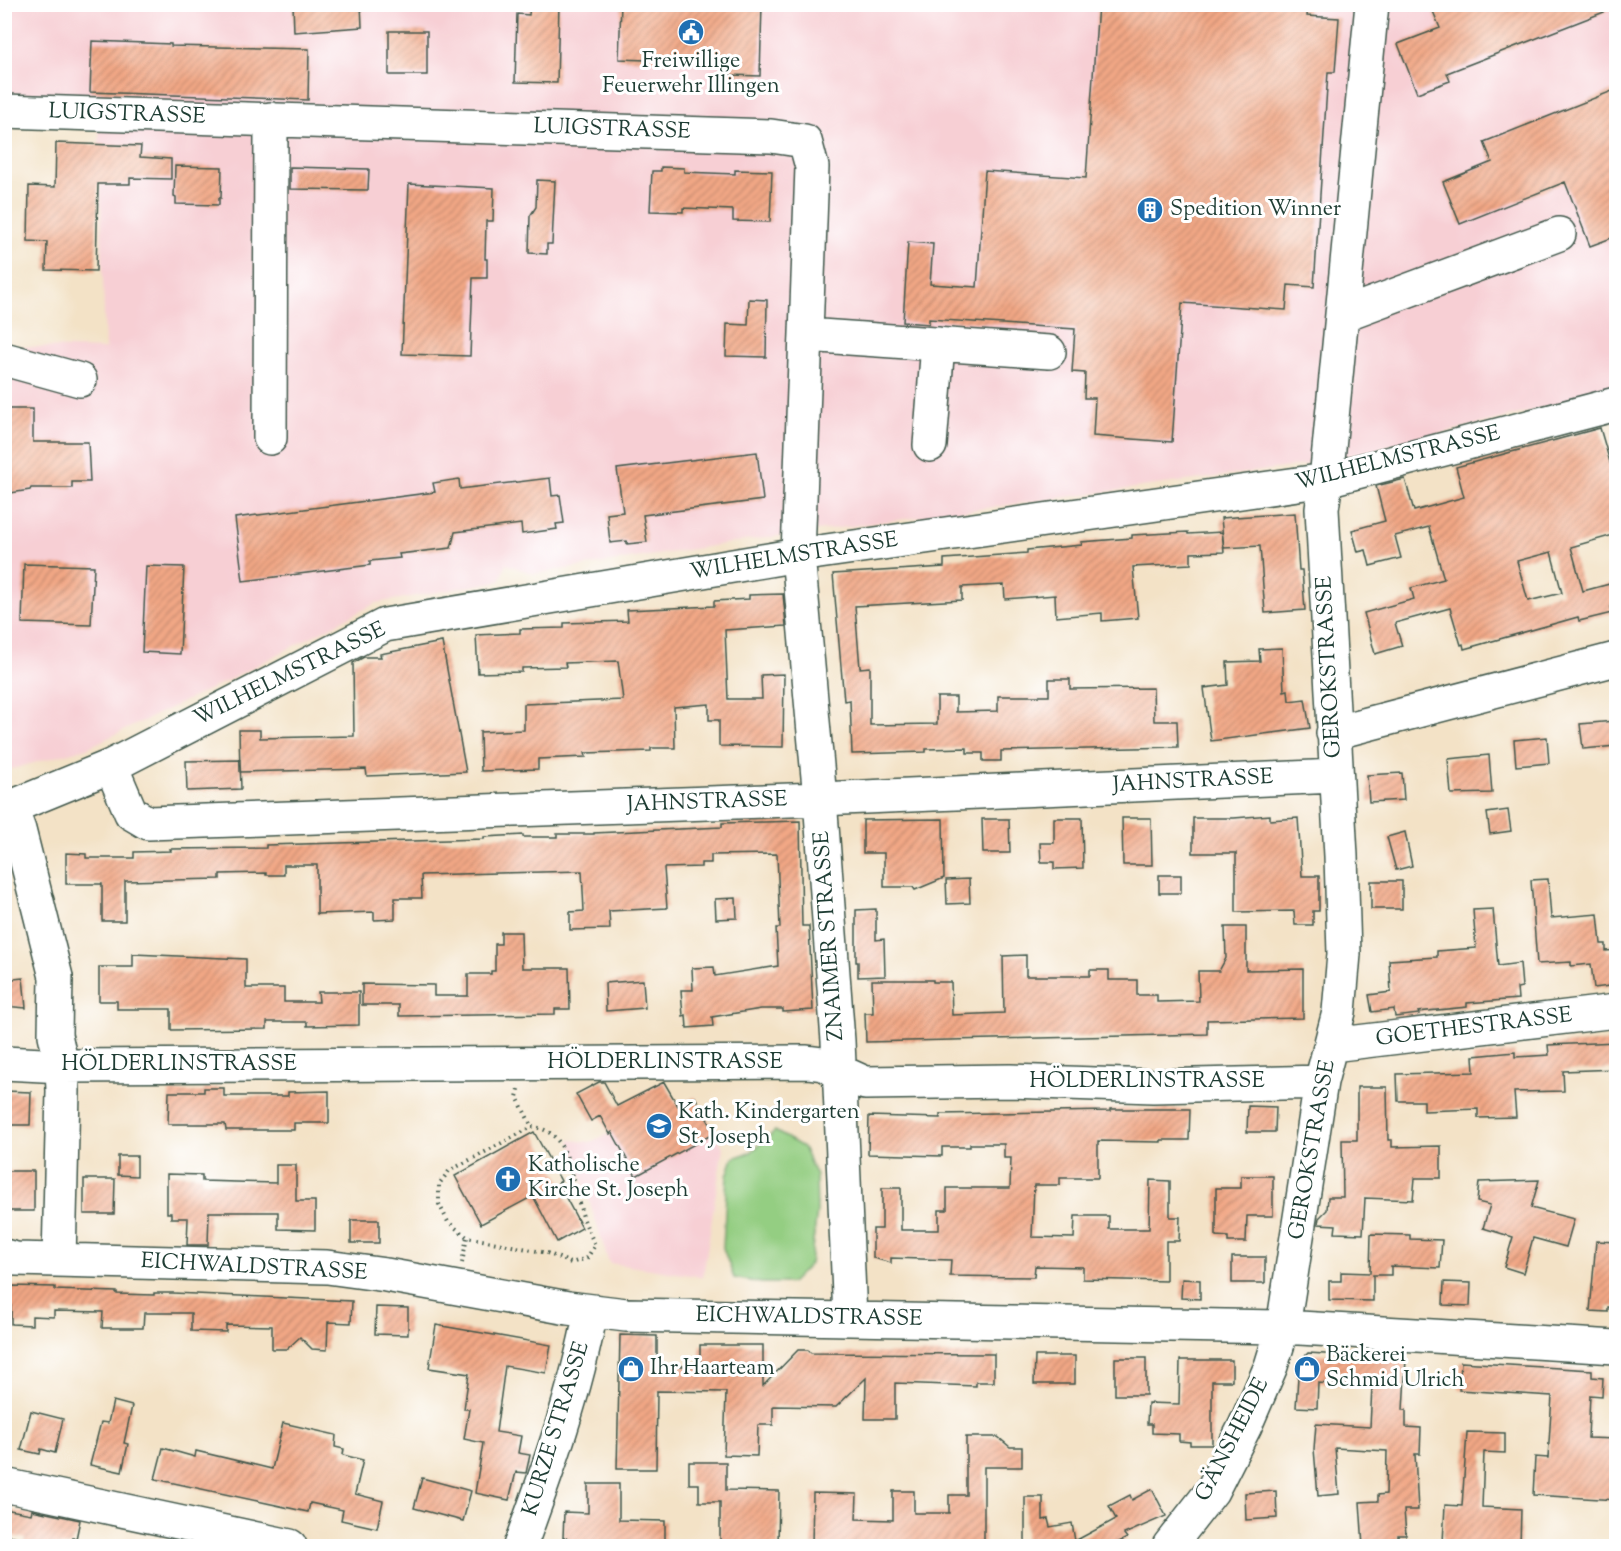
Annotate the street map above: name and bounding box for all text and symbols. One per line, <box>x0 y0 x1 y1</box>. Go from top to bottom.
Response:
public building icon: Freiwillige Feuerwehr Illingen <box>676 17 706 47</box>
place label: Freiwillige Feuerwehr Illingen <box>602 46 780 103</box>
street label: LUIGSTRASSE <box>48 96 206 134</box>
street label: LUIGSTRASSE <box>533 111 691 149</box>
place label: Spedition Winner <box>1170 194 1341 226</box>
building icon: Spedition Winner <box>1135 195 1165 225</box>
street label: WILHELMSTRASSE <box>1292 418 1504 500</box>
street label: WILHELMSTRASSE <box>688 525 900 589</box>
street label: GEROKSTRASSE <box>1309 575 1351 759</box>
street label: WILHELMSTRASSE <box>189 615 391 735</box>
street label: JAHNSTRASSE <box>1111 762 1274 802</box>
street label: JAHNSTRASSE <box>625 784 788 822</box>
street label: ZNAIMER STRASSE <box>807 830 853 1042</box>
street label: GOETHESTRASSE <box>1374 1000 1574 1056</box>
street label: HÖLDERLINSTRASSE <box>547 1046 783 1079</box>
street label: HÖLDERLINSTRASSE <box>61 1048 297 1081</box>
street label: GEROKSTRASSE <box>1281 1057 1345 1243</box>
street label: HÖLDERLINSTRASSE <box>1029 1065 1265 1098</box>
place label: Kath. Kindergarten St. Joseph <box>678 1097 860 1154</box>
school or university icon: Kath. Kindergarten St. Joseph <box>644 1111 674 1141</box>
place label: Katholische Kirche St. Joseph <box>528 1150 689 1207</box>
church icon: Katholische Kirche St. Joseph <box>493 1164 523 1194</box>
street label: EICHWALDSTRASSE <box>140 1246 368 1290</box>
street label: EICHWALDSTRASSE <box>695 1300 923 1336</box>
street label: KURZE STRASSE <box>515 1338 599 1520</box>
place label: Bäckerei Schmid Ulrich <box>1326 1340 1464 1397</box>
place label: Ihr Haarteam <box>650 1353 775 1385</box>
shop icon: Ihr Haarteam <box>616 1354 646 1384</box>
shop icon: Bäckerei Schmid Ulrich <box>1292 1354 1322 1384</box>
street label: GÄNSHEIDE <box>1188 1373 1278 1507</box>

